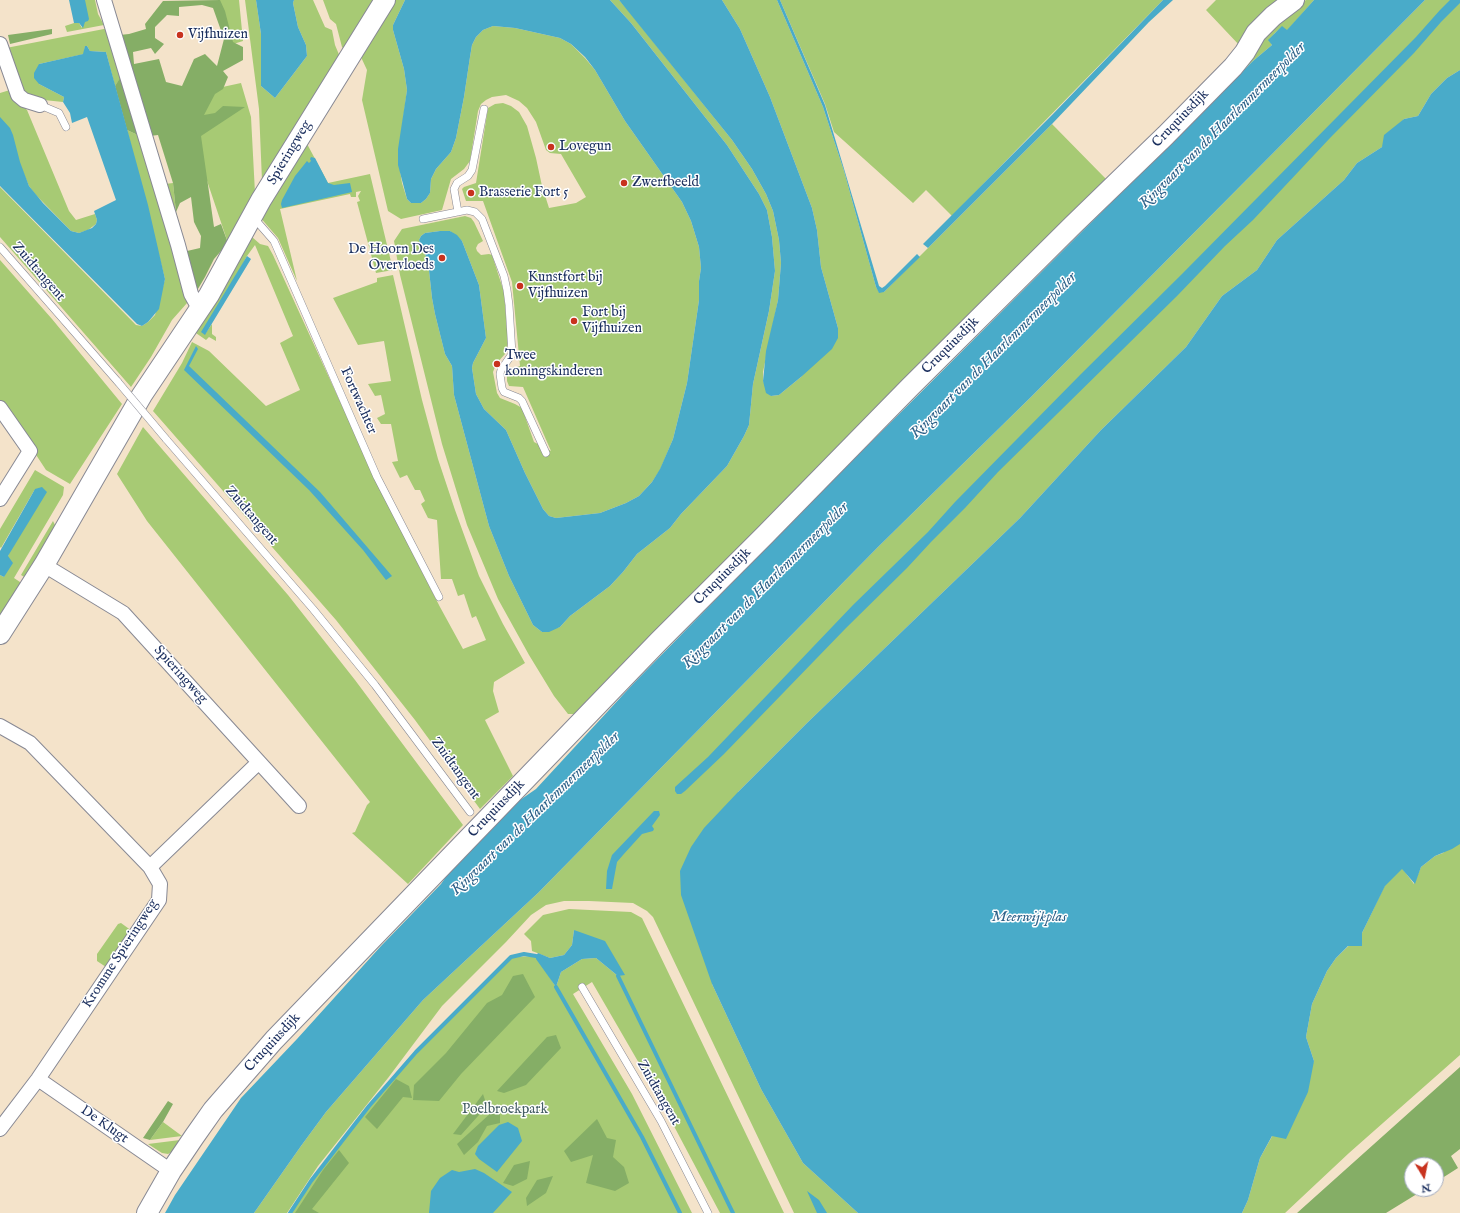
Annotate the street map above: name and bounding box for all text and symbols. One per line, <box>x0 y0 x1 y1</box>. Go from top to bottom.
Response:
place label: Vijfhuizen <box>188 27 248 43</box>
marker: Vijfhuizen <box>175 30 185 40</box>
water label: Ringvaart van de Haarlemmermeerpolder <box>1136 39 1310 213</box>
street label: Cruquiusdijk <box>1149 86 1213 152</box>
street label: Spieringweg <box>264 118 316 188</box>
place label: Lovegun <box>559 139 611 155</box>
marker: Lovegun <box>546 142 556 152</box>
place label: Zwerfbeeld <box>632 175 699 191</box>
marker: Zwerfbeeld <box>619 178 629 188</box>
place label: Brasserie Fort 5 <box>479 185 568 201</box>
marker: Brasserie Fort 5 <box>466 188 476 198</box>
street label: Zuidtangent <box>8 239 68 305</box>
place label: De Hoorn Des Overvloeds <box>348 242 434 274</box>
marker: De Hoorn Des Overvloeds <box>437 253 447 263</box>
water label: Ringvaart van de Haarlemmermeerpolder <box>907 269 1081 443</box>
place label: Kunstfort bij Vijfhuizen <box>528 270 602 302</box>
marker: Kunstfort bij Vijfhuizen <box>515 281 525 291</box>
place label: Fort bij Vijfhuizen <box>582 305 642 338</box>
street label: Cruquiusdijk <box>919 314 983 378</box>
marker: Fort bij Vijfhuizen <box>569 316 579 326</box>
place label: Twee koningskinderen <box>505 348 603 380</box>
marker: Twee koningskinderen <box>492 359 502 369</box>
street label: Fortwachter <box>336 365 380 437</box>
street label: Zuidtangent <box>221 483 281 549</box>
water label: Ringvaart van de Haarlemmermeerpolder <box>679 499 853 673</box>
street label: Cruquiusdijk <box>691 545 755 609</box>
street label: Spieringweg <box>150 643 210 707</box>
water label: Ringvaart van de Haarlemmermeerpolder <box>448 729 624 899</box>
street label: Zuidtangent <box>427 735 483 803</box>
street label: Cruquiusdijk <box>465 776 529 842</box>
street label: Kromme Spieringweg <box>80 897 162 1011</box>
water label: Meerwijkplas <box>992 909 1066 927</box>
street label: Cruquiusdijk <box>242 1010 304 1076</box>
street label: Zuidtangent <box>633 1057 683 1129</box>
park label: Poelbroekpark <box>462 1102 548 1118</box>
street label: De Klugt <box>77 1103 131 1147</box>
north arrow <box>1404 1157 1444 1197</box>
text: N <box>1420 1180 1432 1196</box>

